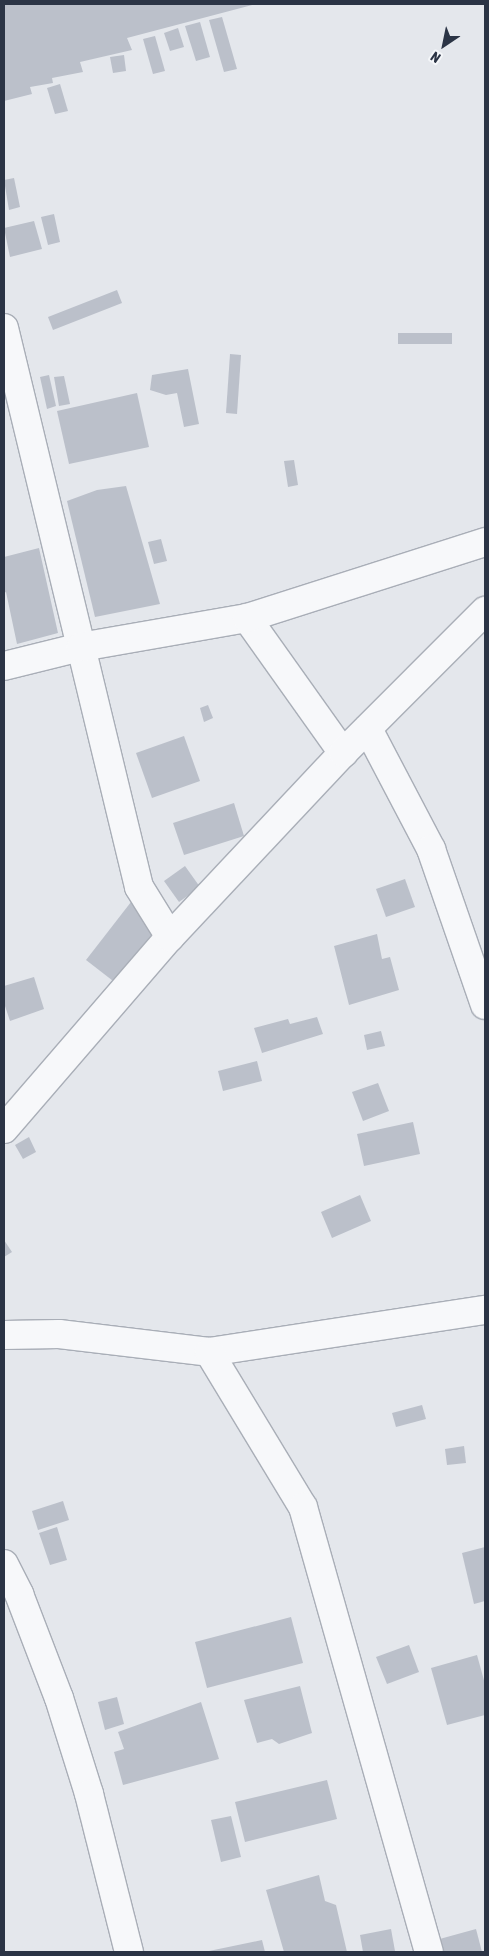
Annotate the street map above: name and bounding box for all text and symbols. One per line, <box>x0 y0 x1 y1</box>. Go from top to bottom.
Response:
north arrow <box>419 20 469 70</box>
text: N <box>428 48 444 66</box>

